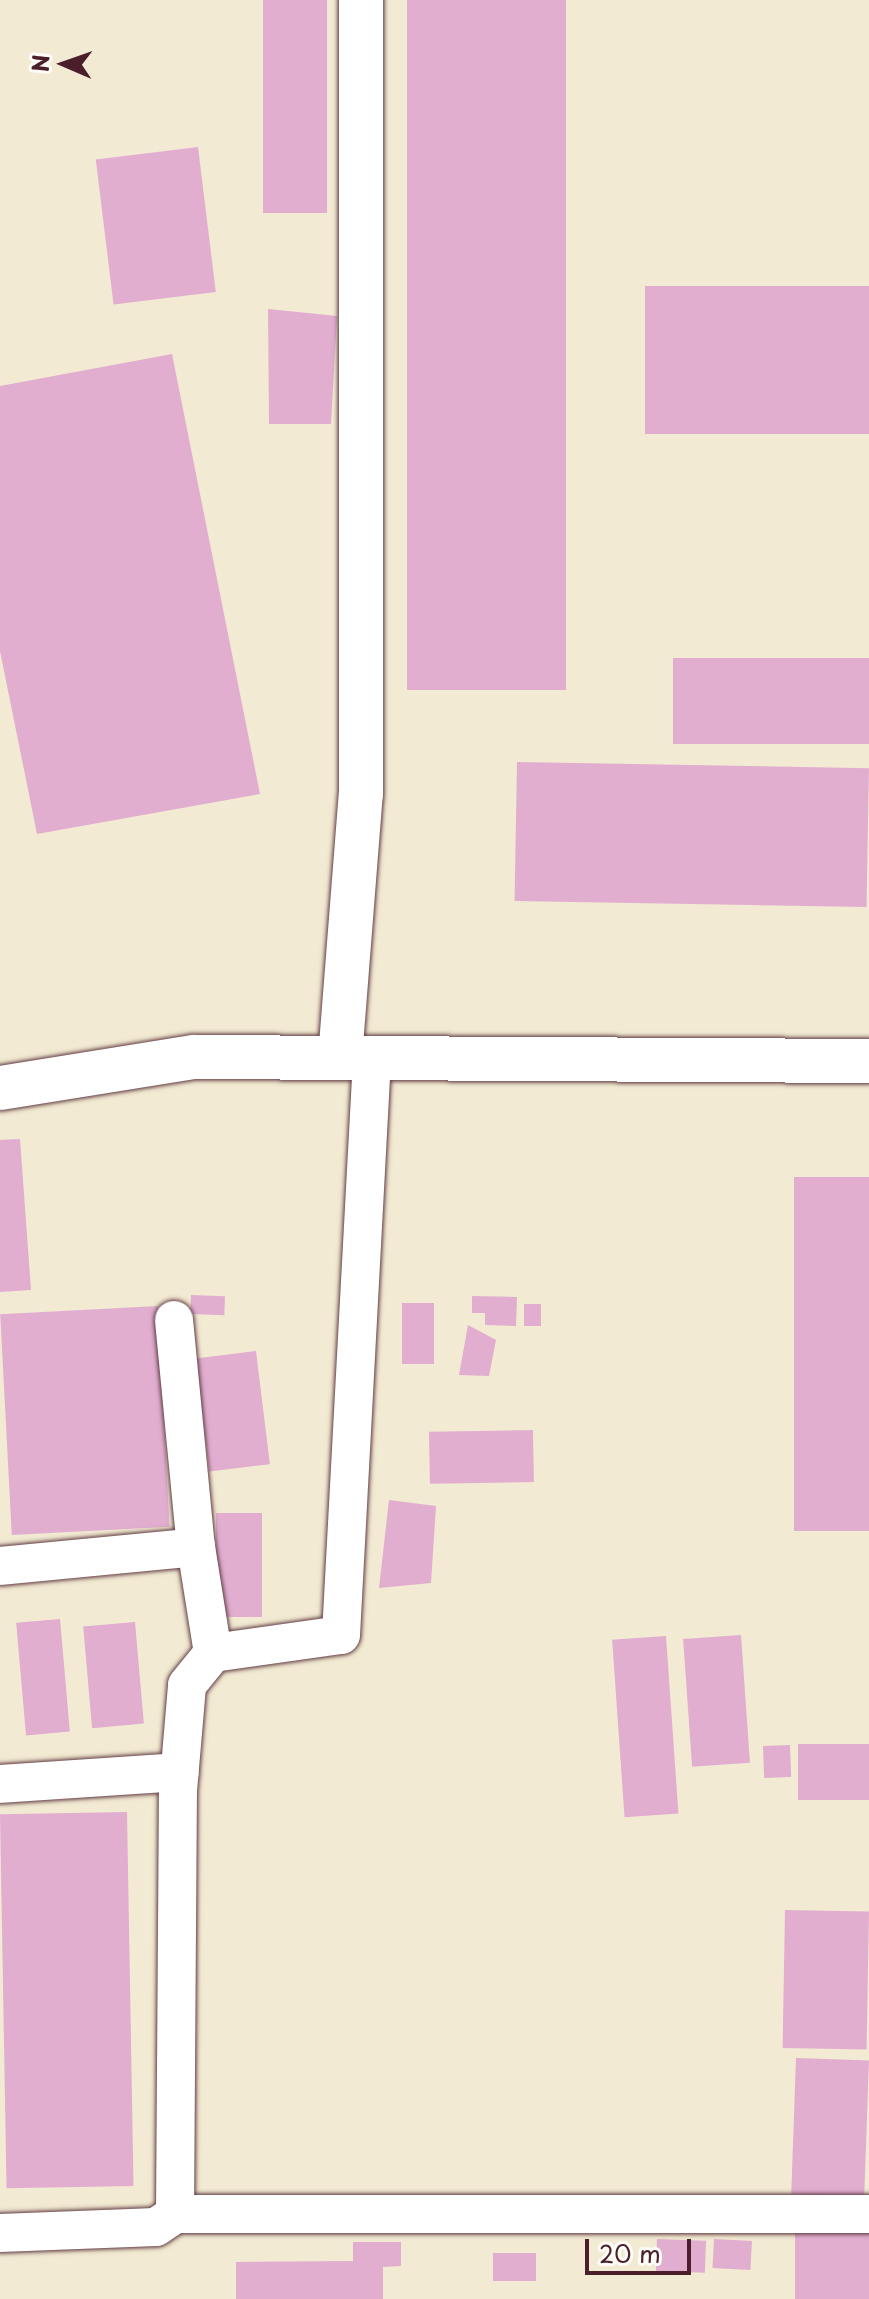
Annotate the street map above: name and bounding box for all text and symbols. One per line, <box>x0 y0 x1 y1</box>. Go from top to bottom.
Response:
north arrow <box>24 24 104 104</box>
text: N <box>23 54 56 72</box>
scale bar <box>589 2223 695 2273</box>
text: 20 m <box>599 2235 661 2271</box>

